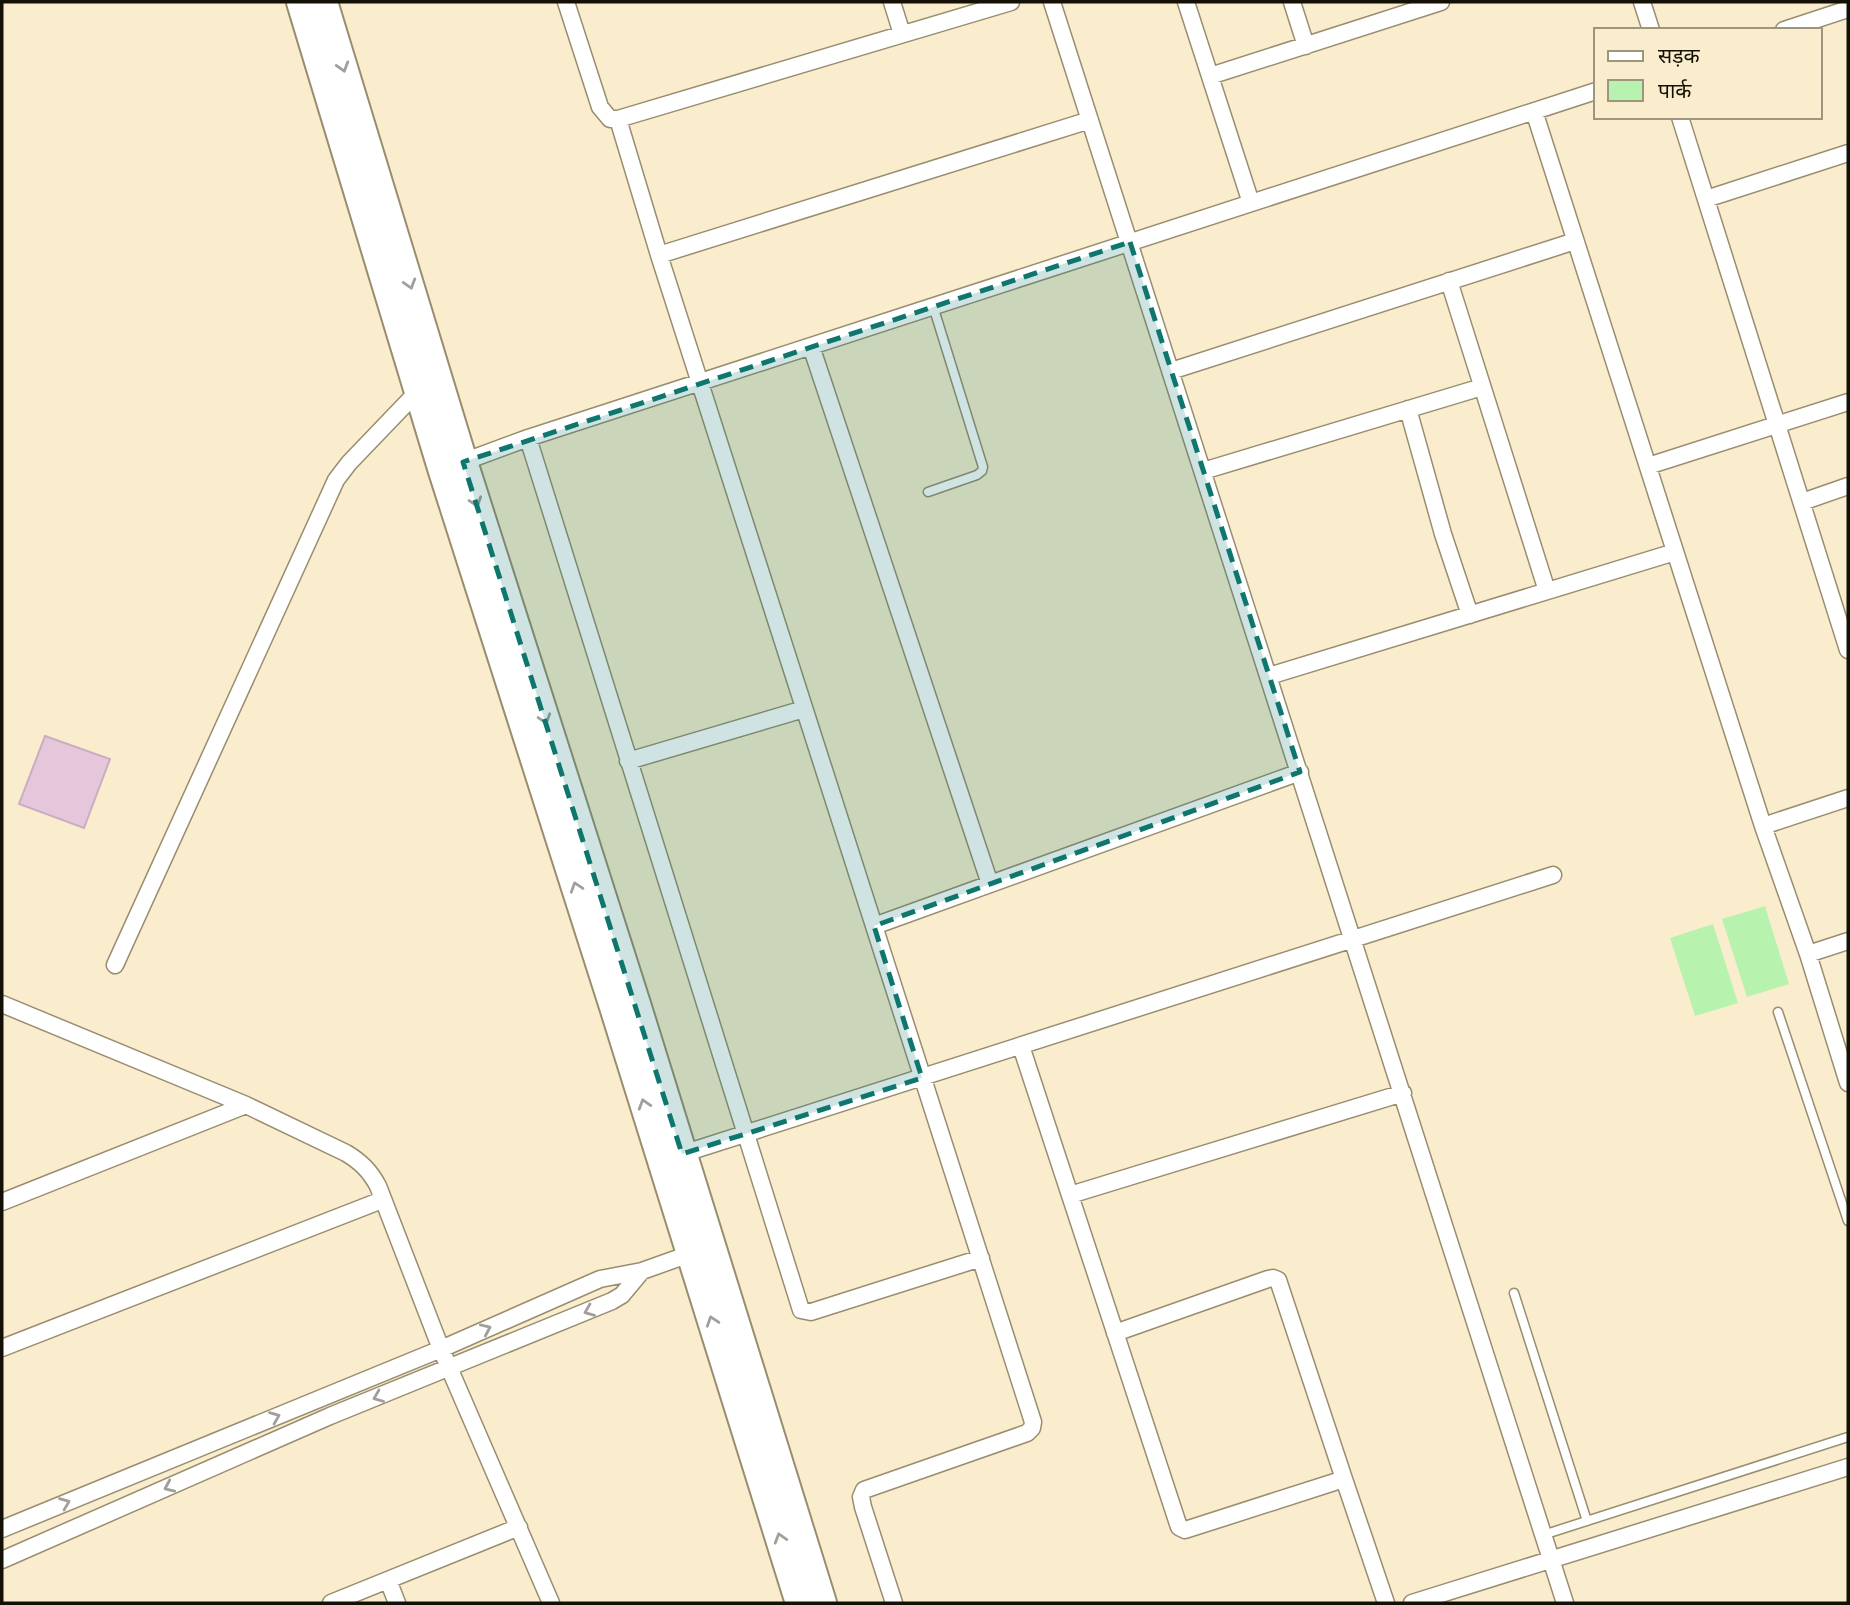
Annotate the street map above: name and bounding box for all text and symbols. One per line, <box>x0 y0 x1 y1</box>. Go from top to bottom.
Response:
legend <box>1594 28 1822 119</box>
text: सड़क <box>1658 42 1700 68</box>
one-way arrow <box>335 61 350 73</box>
text: पार्क <box>1658 77 1692 103</box>
one-way arrow <box>402 278 417 290</box>
one-way arrow <box>468 496 482 508</box>
one-way arrow <box>537 712 551 725</box>
one-way arrow <box>569 881 584 893</box>
one-way arrow <box>637 1098 652 1110</box>
one-way arrow <box>583 1303 596 1317</box>
one-way arrow <box>706 1315 721 1327</box>
one-way arrow <box>478 1323 491 1337</box>
one-way arrow <box>373 1388 385 1402</box>
one-way arrow <box>269 1411 281 1425</box>
one-way arrow <box>164 1478 176 1492</box>
one-way arrow <box>58 1497 70 1511</box>
one-way arrow <box>773 1532 788 1544</box>

